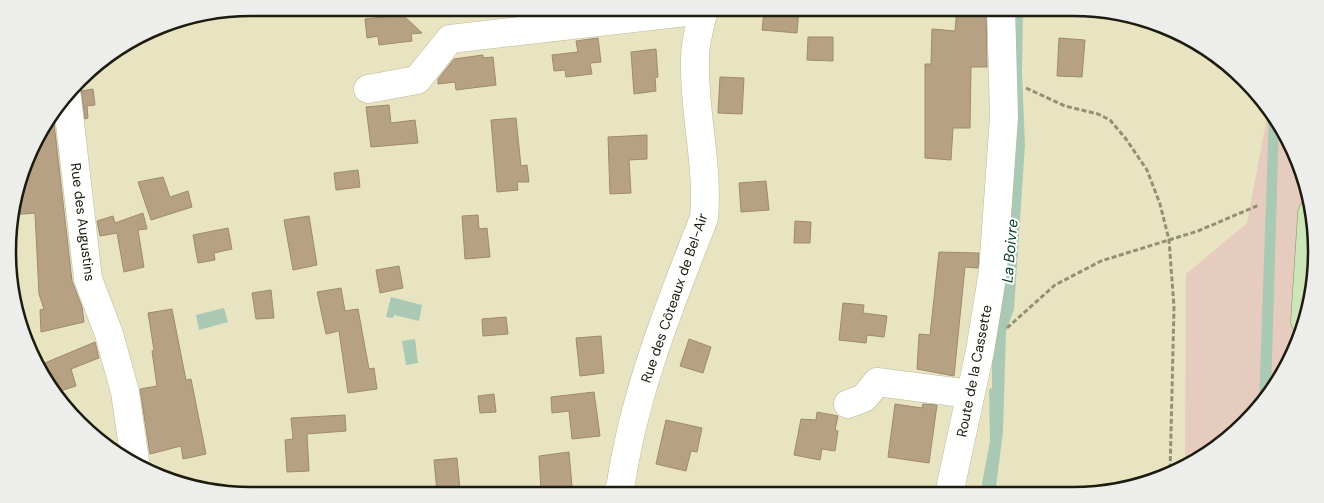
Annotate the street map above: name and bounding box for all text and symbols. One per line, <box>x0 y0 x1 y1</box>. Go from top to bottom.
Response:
street label: Rue des Augustins <box>67 162 99 282</box>
street label: Rue des Côteaux de Bel-Air <box>637 211 711 385</box>
water label: La Boivre <box>997 218 1023 284</box>
street label: Route de la Cassette <box>952 303 996 439</box>

